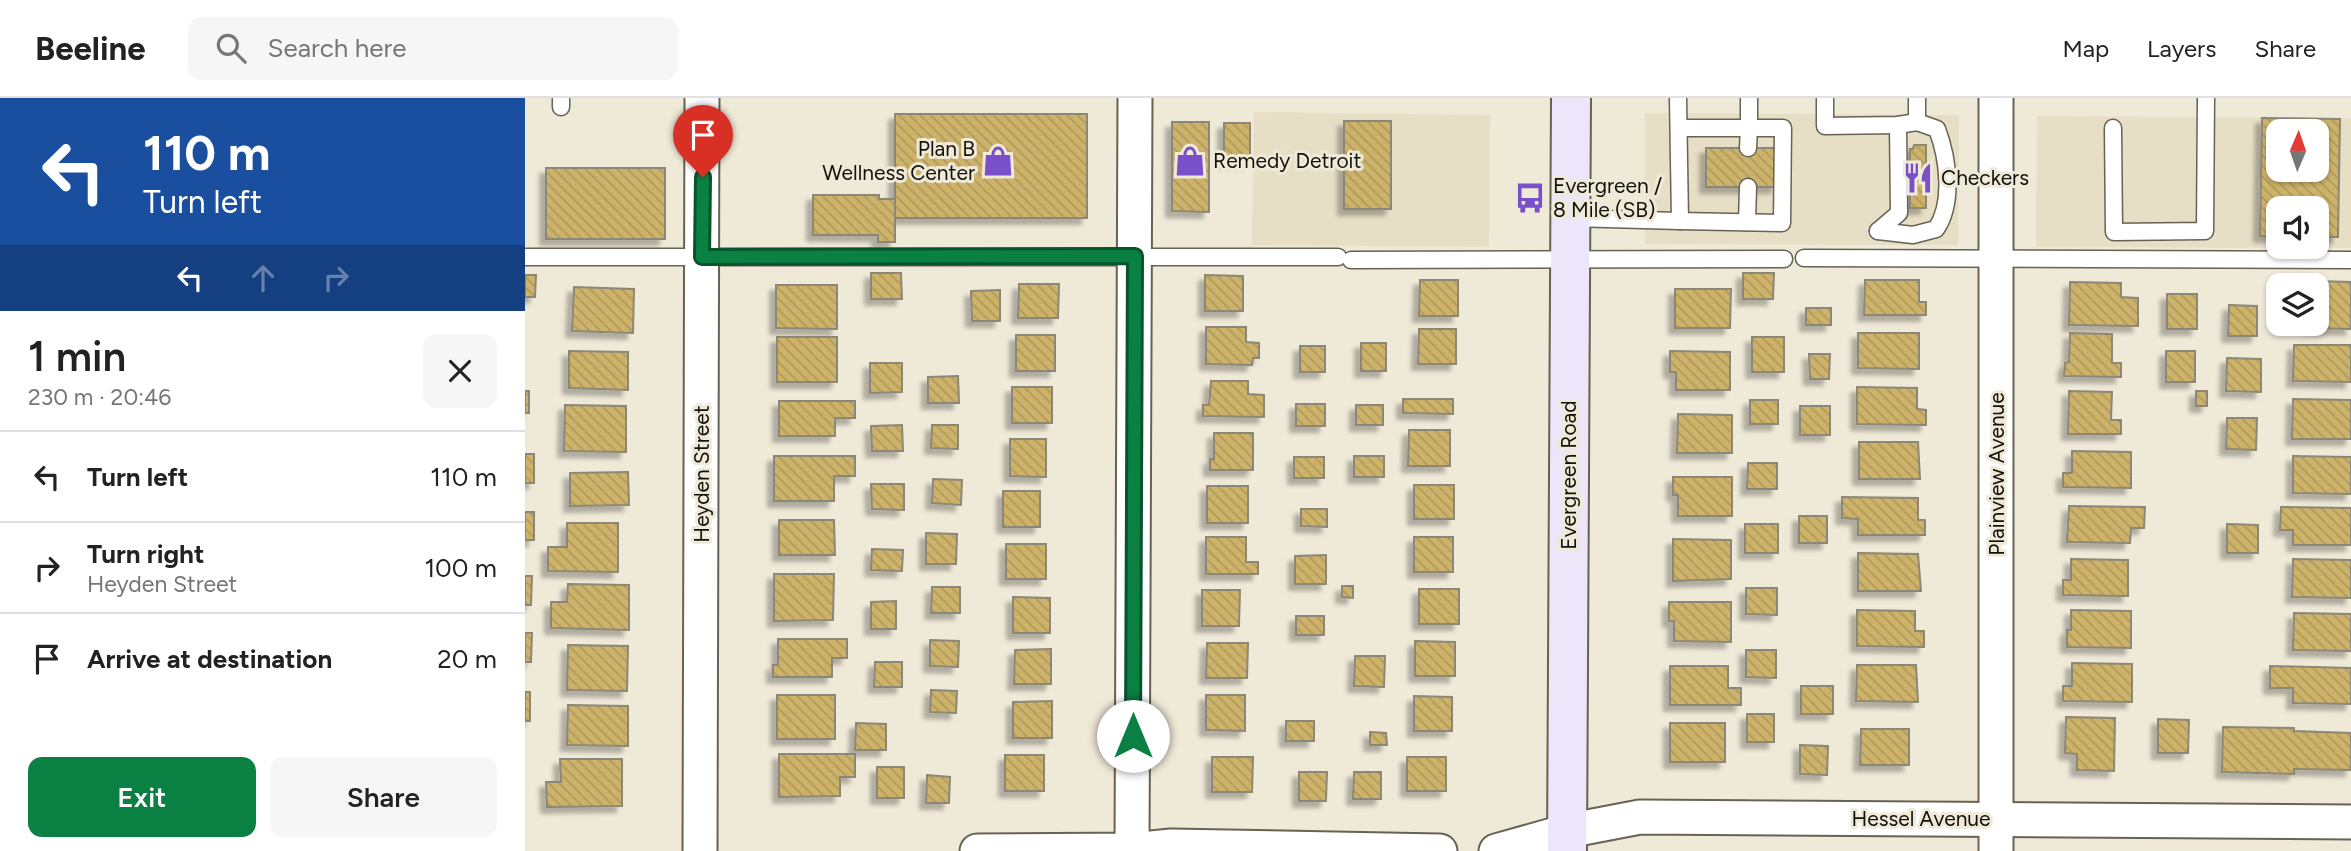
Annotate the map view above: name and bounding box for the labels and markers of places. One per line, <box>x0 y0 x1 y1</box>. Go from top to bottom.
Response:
pin <box>673 105 733 177</box>
place label: Plan B Wellness Center <box>822 136 975 185</box>
shop icon: Plan B Wellness Center <box>981 144 1015 178</box>
shop icon: Remedy Detroit <box>1173 144 1207 178</box>
place label: Remedy Detroit <box>1213 148 1361 173</box>
restaurant icon: Checkers <box>1901 161 1935 195</box>
place label: Checkers <box>1941 165 2029 190</box>
place label: Evergreen / 8 Mile (SB) <box>1553 173 1662 222</box>
bus stop icon: Evergreen / 8 Mile (SB) <box>1513 181 1547 215</box>

